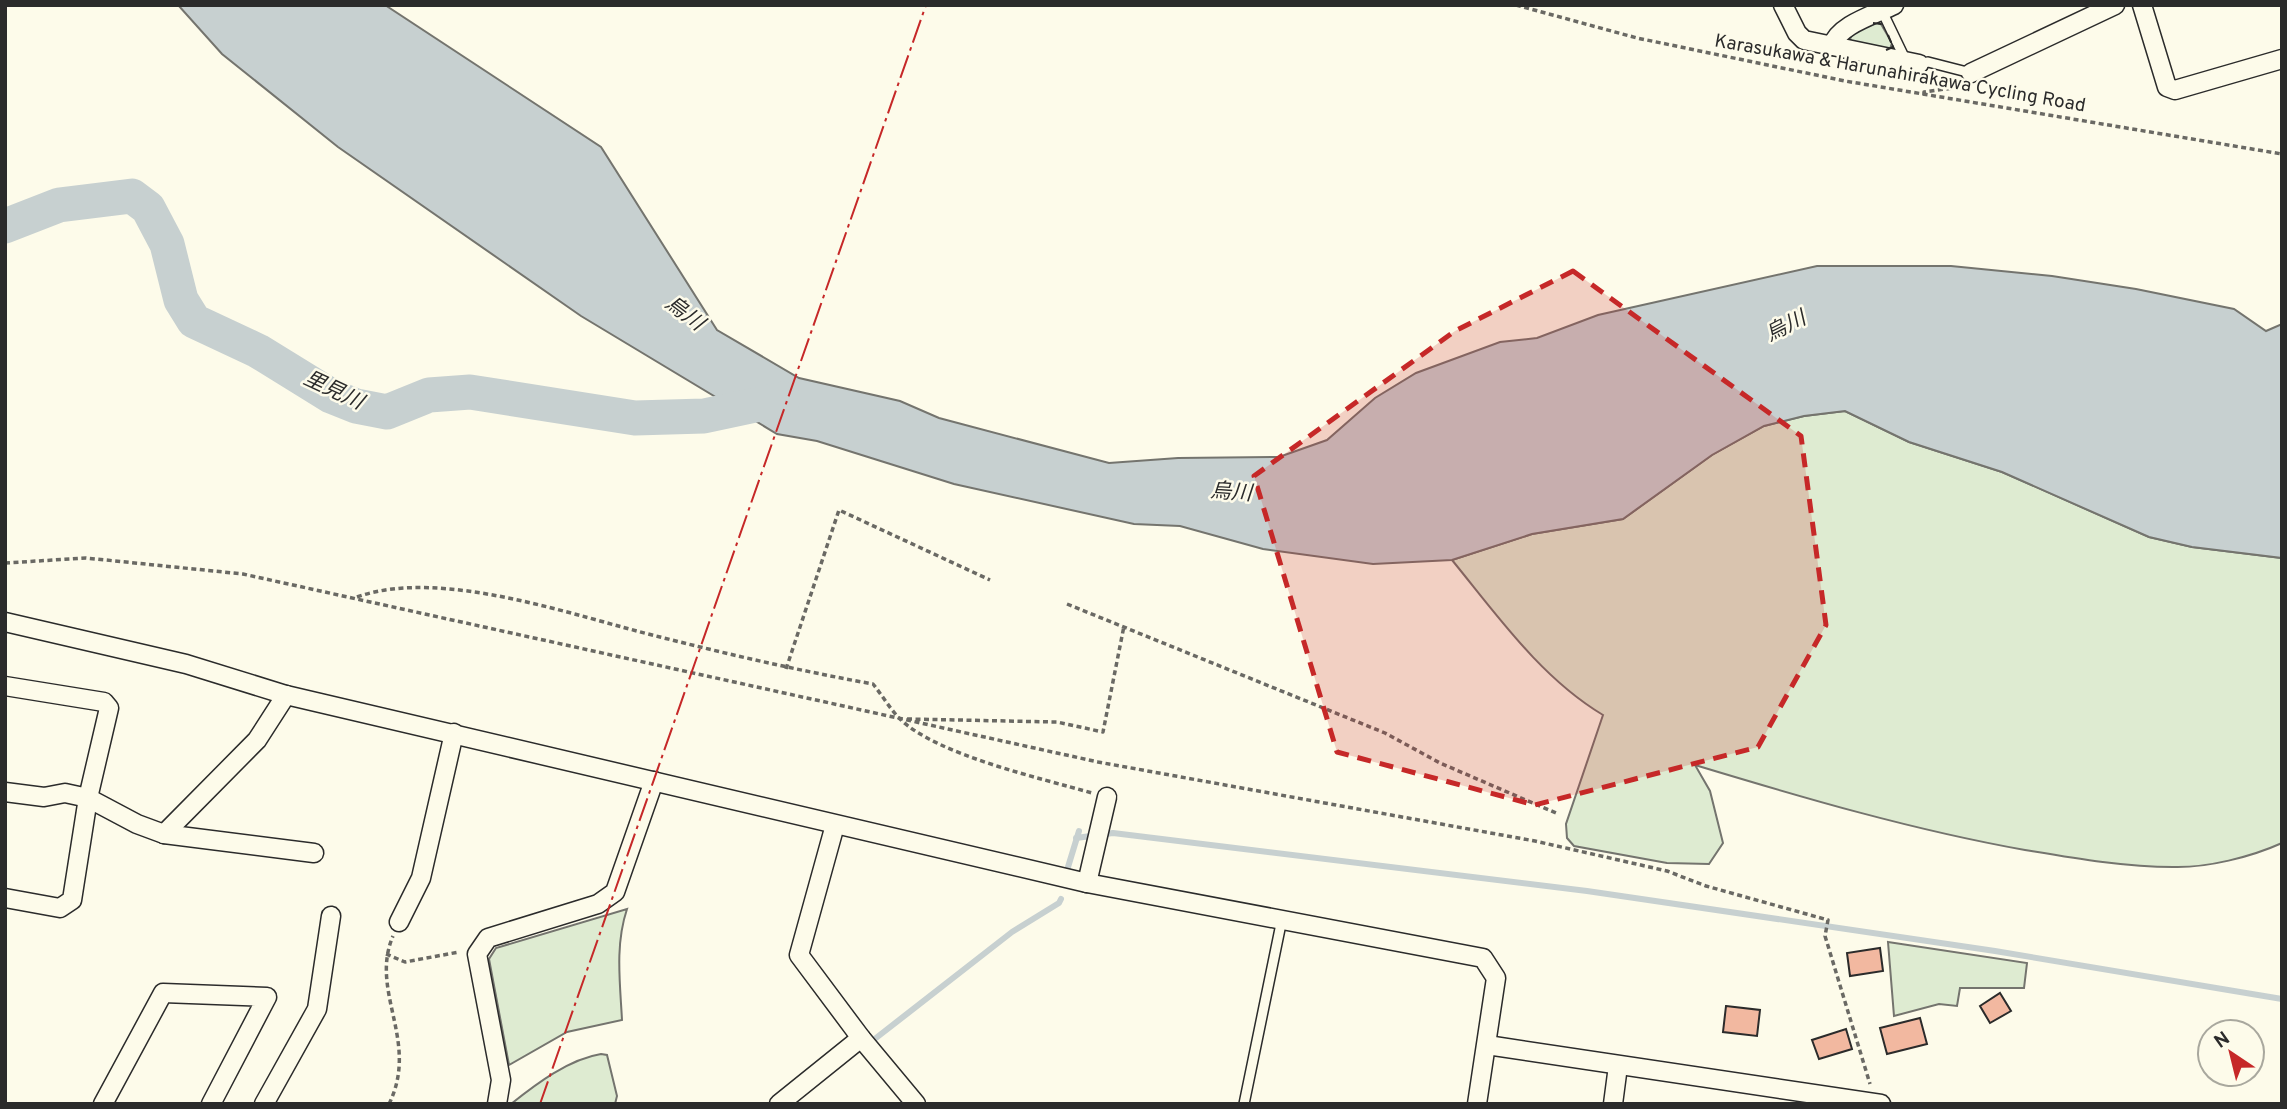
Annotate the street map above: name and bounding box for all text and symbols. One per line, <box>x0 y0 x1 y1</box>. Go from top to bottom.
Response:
street label: Karasukawa & Harunahirakawa Cycling Road <box>1712 29 2088 119</box>
water label: 烏川 <box>659 291 710 339</box>
water label: 烏川 <box>1761 305 1813 349</box>
water label: 里見川 <box>299 365 369 417</box>
water label: 烏川 <box>1209 478 1255 508</box>
north arrow <box>2196 1018 2266 1088</box>
text: N <box>2210 1027 2235 1054</box>

